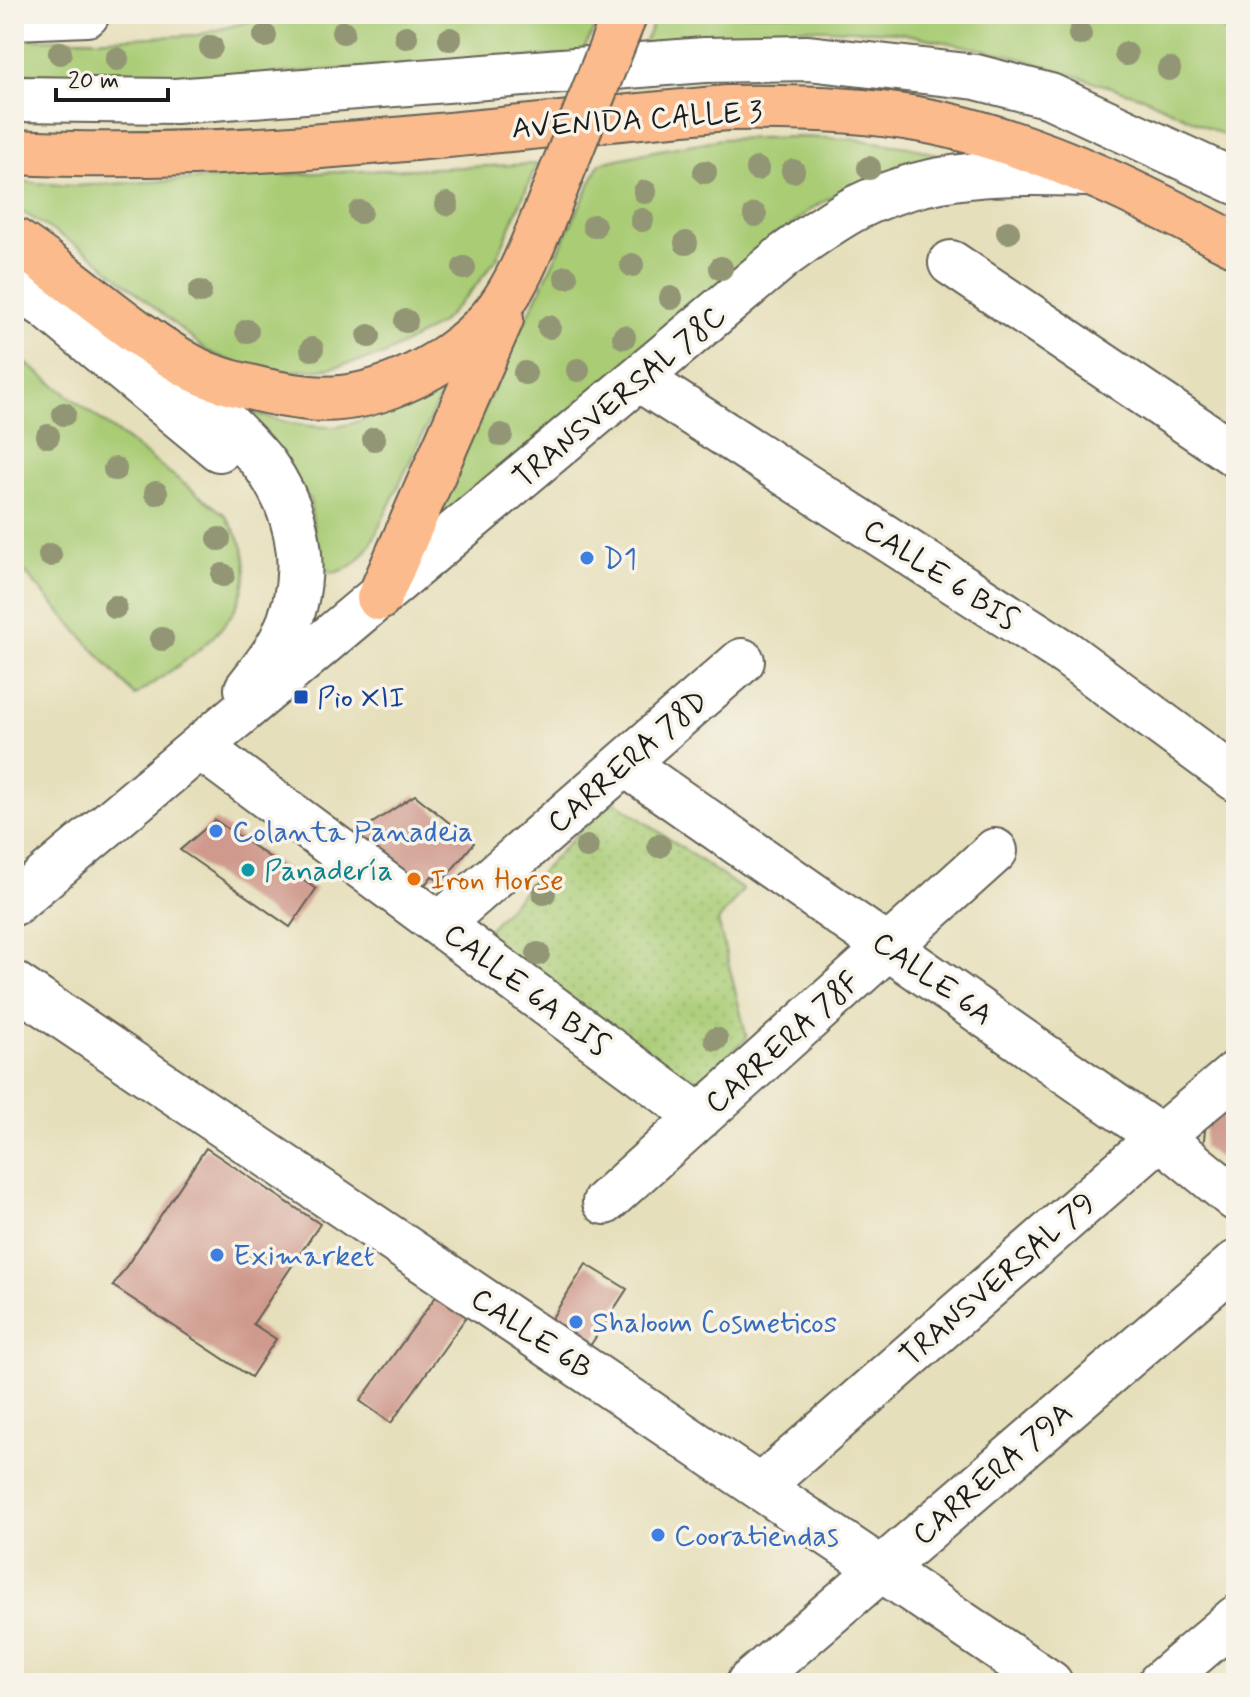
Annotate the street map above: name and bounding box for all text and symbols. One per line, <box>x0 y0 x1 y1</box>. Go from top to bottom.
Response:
scale bar <box>56 52 168 102</box>
text: 20 m <box>68 66 119 97</box>
street label: AVENIDA CALLE 3 <box>510 92 764 149</box>
street label: TRANSVERSAL 78C <box>505 296 735 498</box>
street label: CALLE 6 BIS <box>855 511 1025 640</box>
place label: D1 <box>603 540 637 579</box>
marker: D1 <box>578 549 596 567</box>
place label: Pio XII <box>317 679 405 718</box>
street label: CARRERA 78D <box>540 682 716 843</box>
marker: Pio XII <box>292 688 310 706</box>
place label: Colanta Panadeia <box>232 813 474 852</box>
marker: Colanta Panadeia <box>207 822 225 840</box>
place label: Panadería <box>264 852 393 891</box>
marker: Panadería <box>239 861 257 879</box>
place label: Iron Horse <box>430 861 564 900</box>
marker: Iron Horse <box>405 870 423 888</box>
street label: CALLE 6A BIS <box>435 915 617 1066</box>
street label: CALLE 6A <box>864 923 1000 1035</box>
street label: CARRERA 78F <box>697 963 869 1123</box>
street label: TRANSVERSAL 79 <box>892 1184 1104 1376</box>
place label: Eximarket <box>233 1237 375 1276</box>
marker: Eximarket <box>208 1246 226 1264</box>
street label: CALLE 6B <box>463 1279 599 1389</box>
place label: Shaloom Cosmeticos <box>592 1304 837 1343</box>
marker: Shaloom Cosmeticos <box>567 1313 585 1331</box>
street label: CARRERA 79A <box>905 1394 1081 1555</box>
place label: Cooratiendas <box>674 1517 839 1556</box>
marker: Cooratiendas <box>649 1526 667 1544</box>

